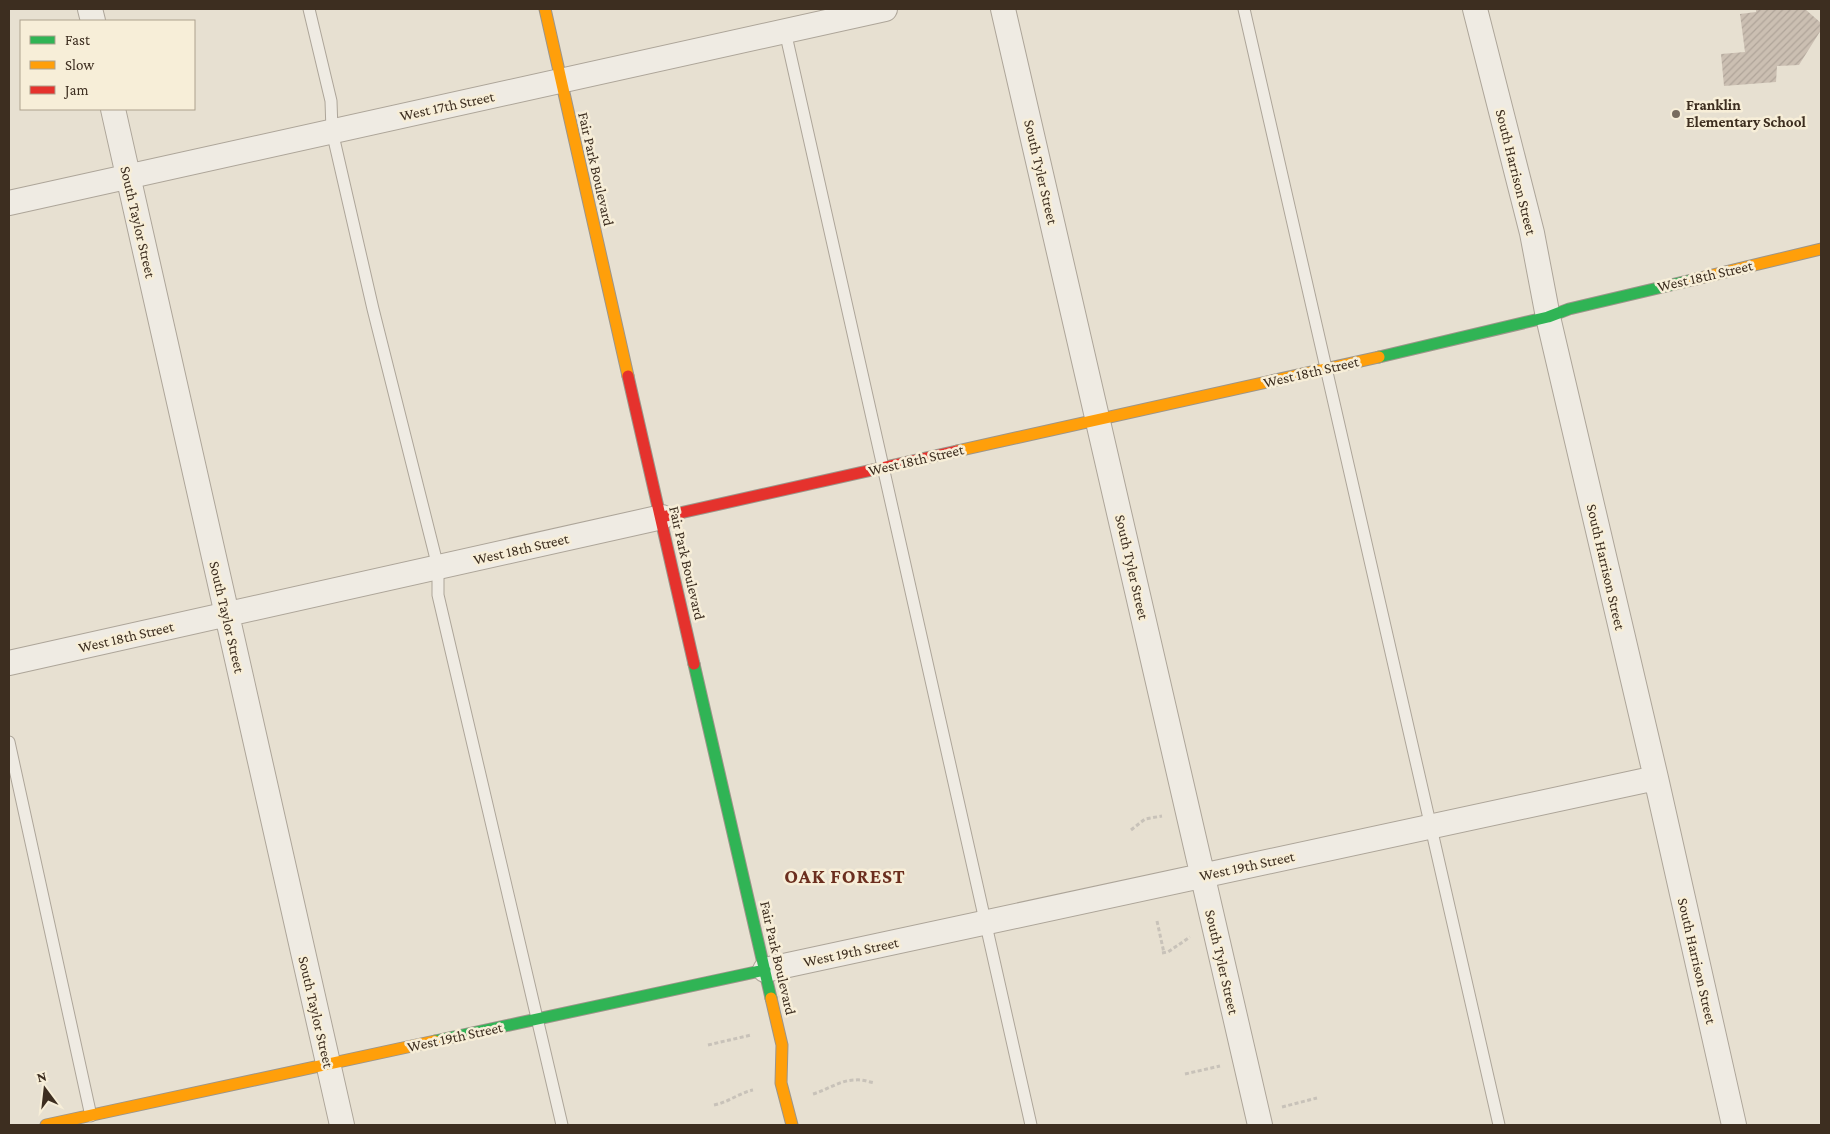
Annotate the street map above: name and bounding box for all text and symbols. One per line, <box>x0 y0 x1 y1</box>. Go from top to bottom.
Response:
legend <box>20 20 195 110</box>
text: Fast <box>65 32 91 48</box>
text: Slow <box>65 57 95 73</box>
text: Jam <box>63 82 88 99</box>
street label: West 17th Street <box>398 88 497 124</box>
place label: Franklin Elementary School <box>1686 97 1806 130</box>
street label: South Harrison Street <box>1493 107 1540 238</box>
marker: Franklin Elementary School <box>1670 108 1682 120</box>
street label: Fair Park Boulevard <box>575 111 617 228</box>
street label: South Tyler Street <box>1020 118 1061 227</box>
street label: South Taylor Street <box>116 164 159 281</box>
street label: West 18th Street <box>1656 257 1755 295</box>
street label: West 18th Street <box>1262 353 1361 391</box>
street label: West 18th Street <box>867 441 966 479</box>
street label: South Harrison Street <box>1584 502 1629 633</box>
street label: Fair Park Boulevard <box>666 505 708 622</box>
street label: South Tyler Street <box>1111 513 1152 622</box>
street label: West 18th Street <box>472 530 571 568</box>
street label: South Taylor Street <box>205 559 248 676</box>
street label: West 18th Street <box>77 618 176 656</box>
street label: West 19th Street <box>1198 848 1297 884</box>
district label: OAK FOREST <box>784 865 906 887</box>
street label: South Harrison Street <box>1675 896 1720 1027</box>
street label: Fair Park Boulevard <box>757 900 799 1017</box>
street label: South Tyler Street <box>1201 908 1242 1017</box>
street label: West 19th Street <box>802 934 901 970</box>
street label: South Taylor Street <box>294 954 337 1071</box>
street label: West 19th Street <box>406 1019 505 1055</box>
north arrow <box>20 1064 70 1114</box>
text: N <box>35 1067 49 1085</box>

